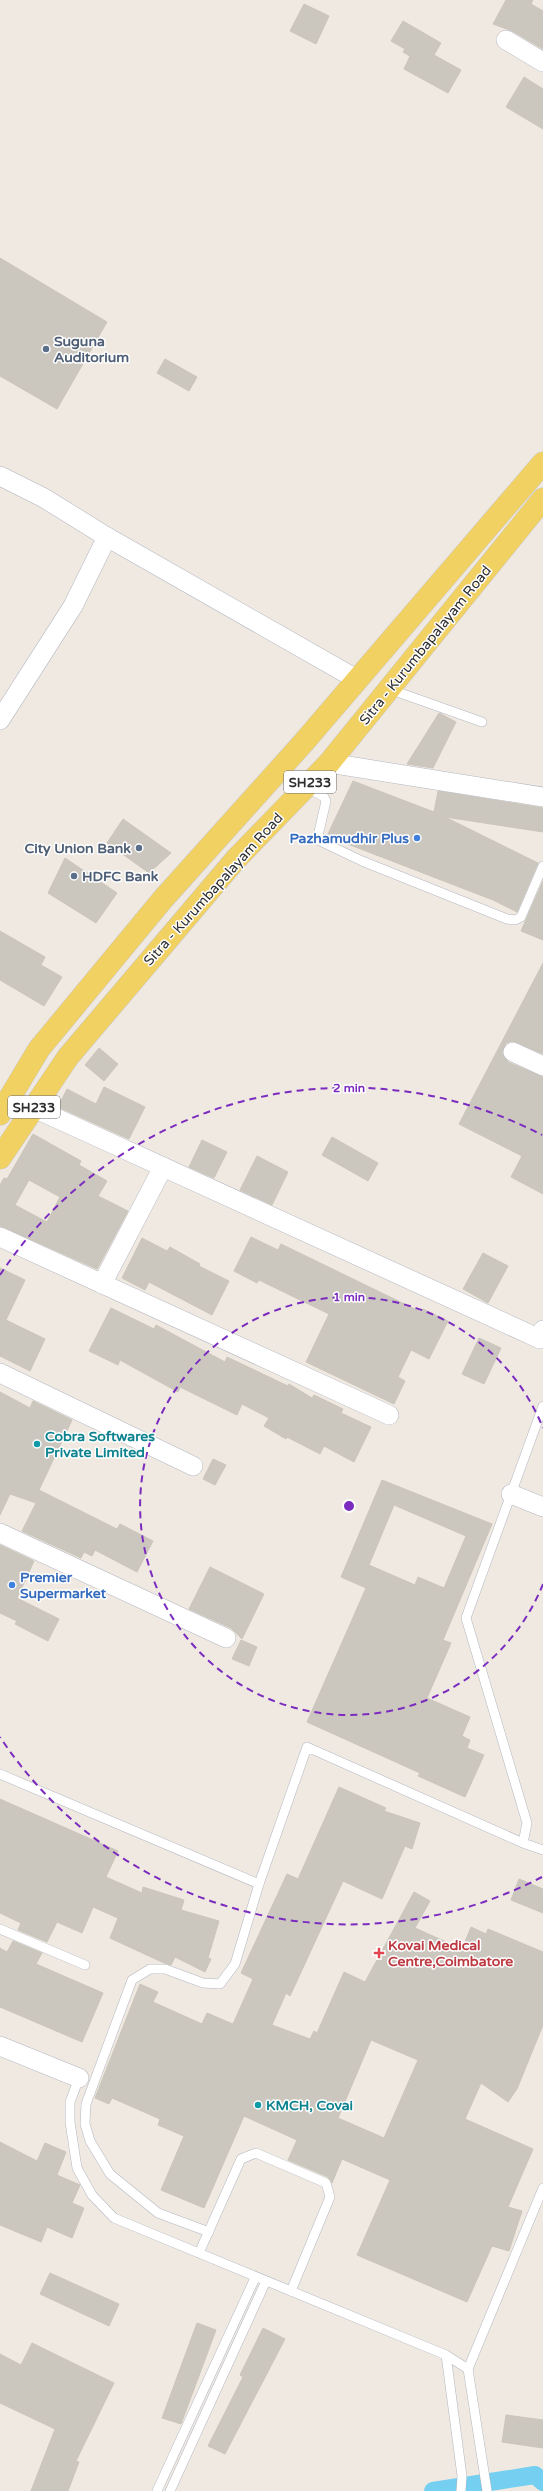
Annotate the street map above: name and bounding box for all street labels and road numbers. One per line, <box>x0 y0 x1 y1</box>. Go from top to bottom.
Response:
street label: Sitra - Kurumbapalayam Road <box>356 562 495 728</box>
road number: SH233 <box>284 771 336 793</box>
street label: Sitra - Kurumbapalayam Road <box>140 809 287 969</box>
road number: SH233 <box>8 1096 60 1118</box>

